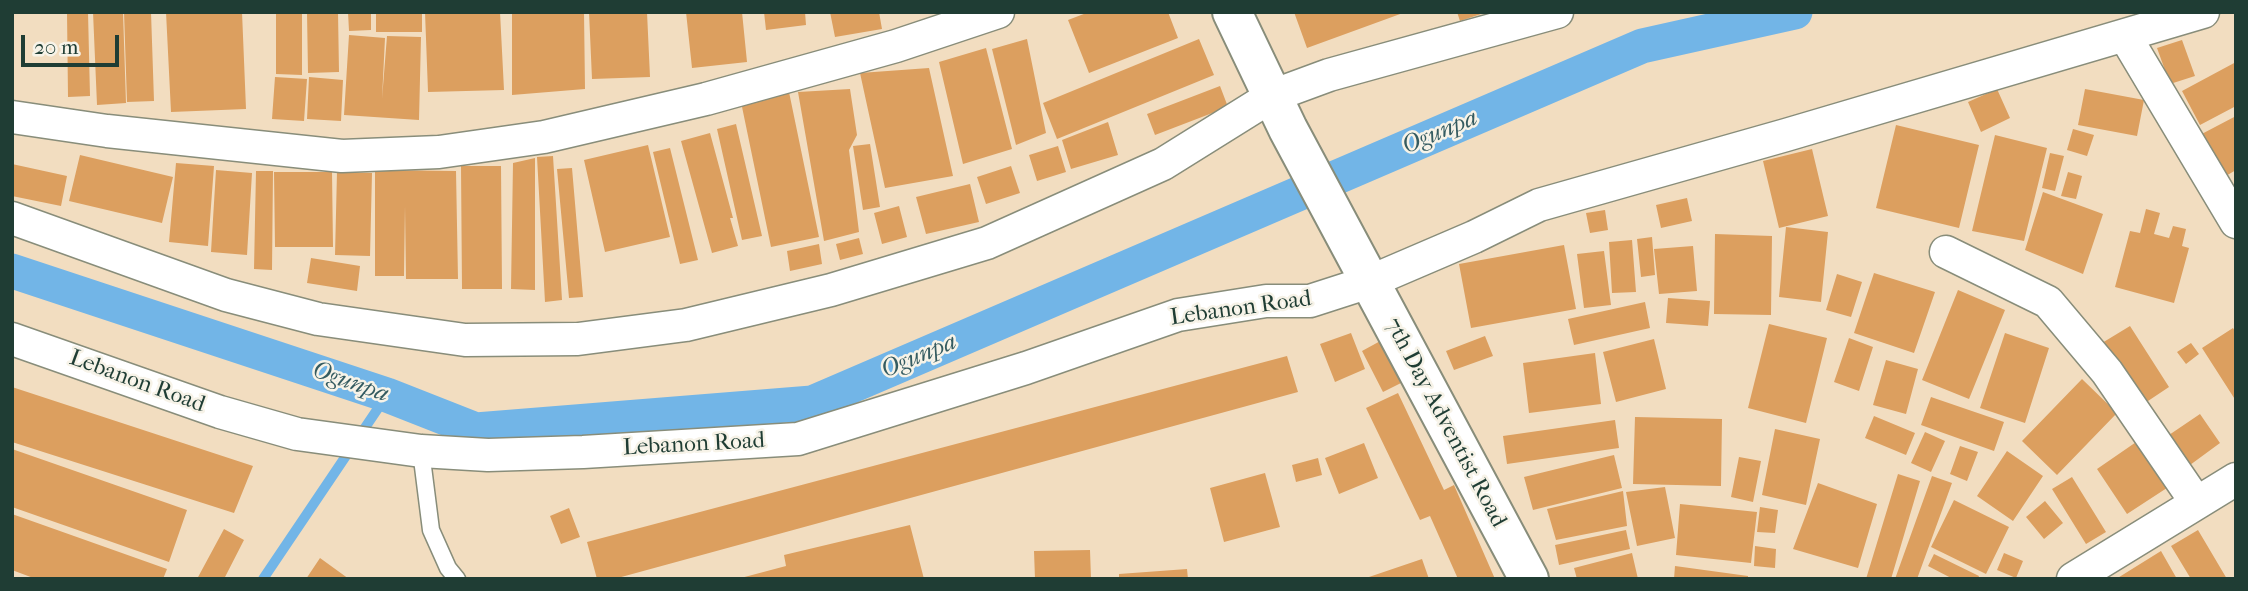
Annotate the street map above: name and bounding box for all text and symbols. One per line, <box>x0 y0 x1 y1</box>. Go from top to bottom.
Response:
scale bar <box>24 21 122 65</box>
text: 20 m <box>34 35 78 59</box>
water label: Ogunpa <box>1398 104 1482 162</box>
street label: Lebanon Road <box>1169 285 1313 333</box>
street label: 7th Day Adventist Road <box>1378 314 1512 532</box>
water label: Ogunpa <box>877 328 961 386</box>
street label: Lebanon Road <box>65 345 209 419</box>
water label: Ogunpa <box>308 357 392 409</box>
street label: Lebanon Road <box>622 427 766 463</box>

